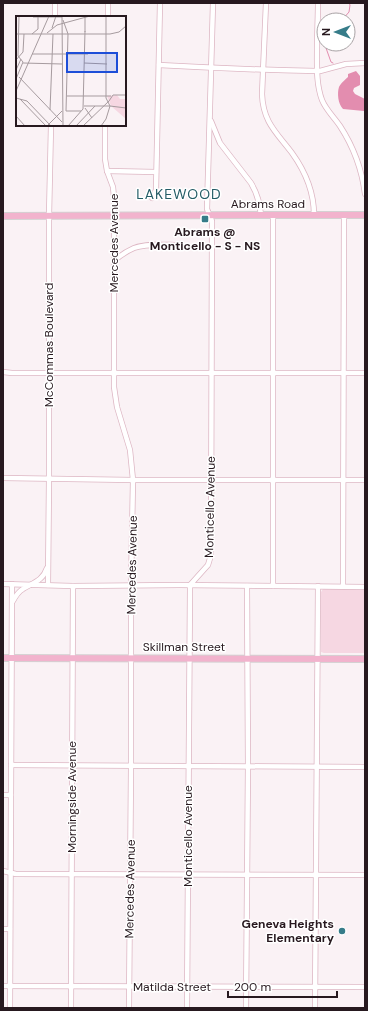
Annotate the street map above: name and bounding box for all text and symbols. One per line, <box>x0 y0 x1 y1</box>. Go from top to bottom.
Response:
north arrow <box>316 12 356 52</box>
inset map <box>16 16 126 126</box>
text: N <box>319 28 333 36</box>
district label: LAKEWOOD <box>136 185 222 203</box>
street label: Mercedes Avenue <box>106 193 122 293</box>
street label: Abrams Road <box>231 196 305 212</box>
marker: Abrams @ Monticello - S - NS <box>200 214 210 224</box>
place label: Abrams @ Monticello - S - NS <box>150 224 260 254</box>
street label: McCommas Boulevard <box>41 283 57 407</box>
street label: Monticello Avenue <box>201 456 219 558</box>
street label: Mercedes Avenue <box>123 515 141 615</box>
street label: Skillman Street <box>143 639 226 655</box>
street label: Morningside Avenue <box>64 741 80 853</box>
street label: Monticello Avenue <box>180 785 196 887</box>
street label: Mercedes Avenue <box>121 839 139 939</box>
place label: Geneva Heights Elementary <box>242 916 335 946</box>
marker: Geneva Heights Elementary <box>337 926 347 936</box>
scale bar <box>228 973 337 999</box>
street label: Matilda Street <box>133 979 211 995</box>
text: 200 m <box>234 979 271 995</box>

